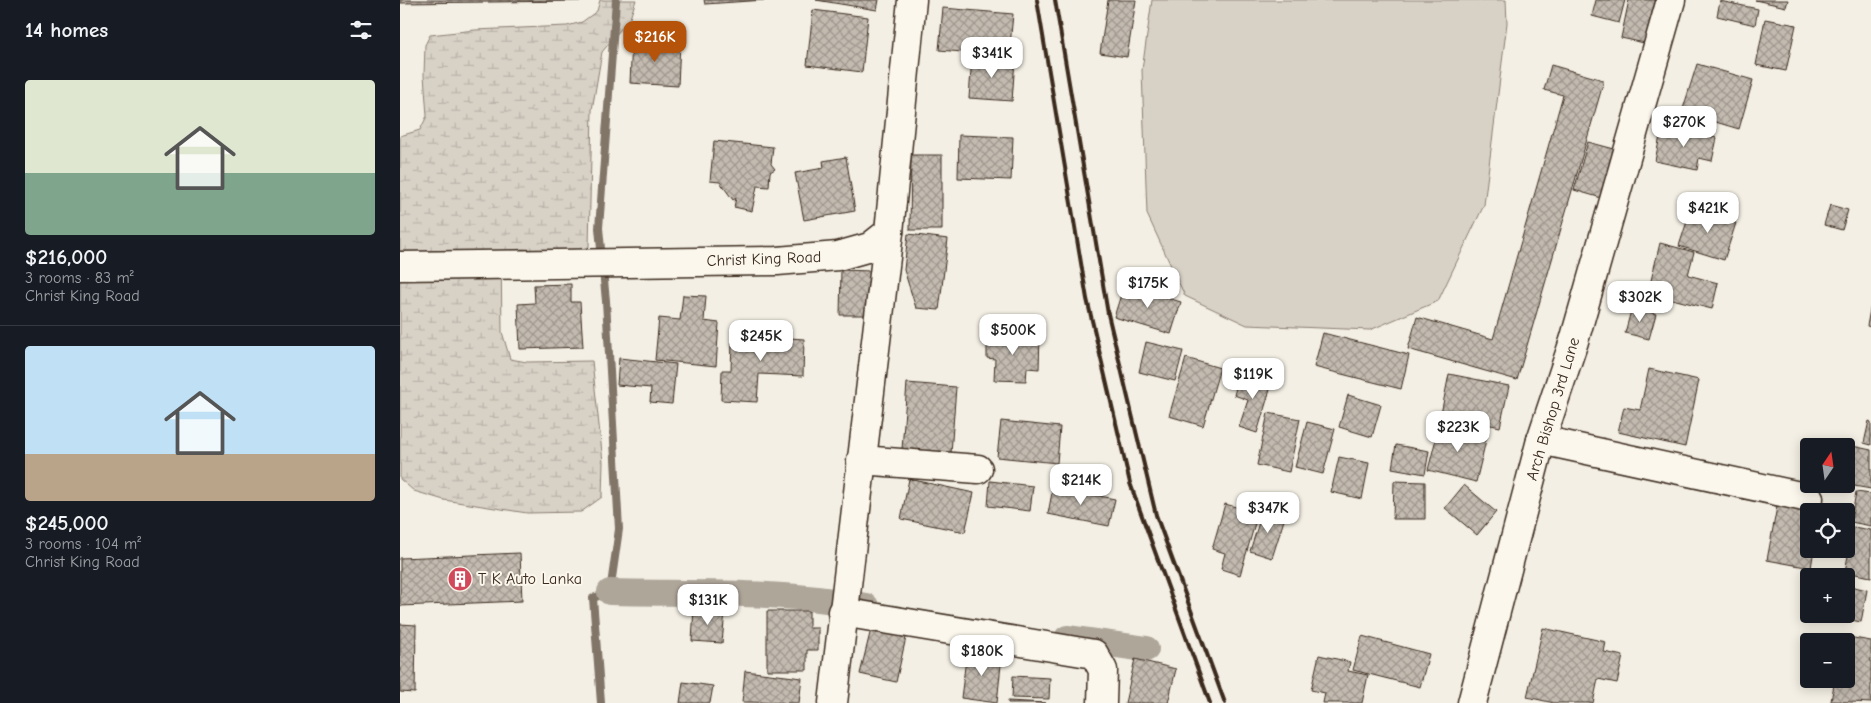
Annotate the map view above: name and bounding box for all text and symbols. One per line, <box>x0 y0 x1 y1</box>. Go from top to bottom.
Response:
icon: filters <box>347 16 375 44</box>
text: 14 homes <box>25 18 108 42</box>
pin: $216K <box>620 20 690 63</box>
text: $216K <box>634 28 676 46</box>
pin: $341K <box>957 36 1027 79</box>
text: $341K <box>972 44 1012 62</box>
pin: $270K <box>1649 106 1719 148</box>
icon: home <box>155 113 245 203</box>
text: $270K <box>1663 113 1705 131</box>
pin: $421K <box>1673 192 1743 234</box>
text: $421K <box>1688 199 1728 217</box>
text: $216,000 <box>25 245 107 269</box>
street label: Christ King Road <box>706 248 822 270</box>
pin: $175K <box>1113 266 1183 309</box>
text: 3 rooms · 83 m² <box>25 269 134 287</box>
text: $175K <box>1128 274 1168 292</box>
pin: $302K <box>1605 280 1675 323</box>
text: Christ King Road <box>25 287 140 305</box>
text: $302K <box>1618 288 1662 306</box>
pin: $500K <box>978 314 1048 356</box>
pin: $245K <box>726 320 796 362</box>
text: $500K <box>990 321 1036 339</box>
text: $245K <box>740 327 782 345</box>
street label: Arch Bishop 3rd Lane <box>1523 335 1583 483</box>
pin: $119K <box>1218 358 1288 400</box>
text: $119K <box>1233 365 1273 383</box>
icon: home <box>155 378 245 468</box>
pin: $223K <box>1423 410 1493 453</box>
text: $223K <box>1437 418 1479 436</box>
north arrow <box>1800 438 1855 492</box>
map controls <box>1800 438 1855 688</box>
pin: $214K <box>1046 464 1116 506</box>
text: $214K <box>1061 471 1101 489</box>
pin: $347K <box>1233 492 1303 534</box>
text: $347K <box>1247 499 1289 517</box>
button: locate <box>1800 503 1855 558</box>
text: $245,000 <box>25 511 109 535</box>
text: 3 rooms · 104 m² <box>25 535 141 553</box>
text: Christ King Road <box>25 553 140 571</box>
building icon: T K Auto Lanka <box>447 566 473 592</box>
button: + <box>1800 568 1855 623</box>
place label: T K Auto Lanka <box>478 570 582 588</box>
pin: $131K <box>673 584 743 626</box>
text: $131K <box>688 591 728 609</box>
button: − <box>1800 633 1855 688</box>
pin: $180K <box>947 634 1017 677</box>
text: $180K <box>961 642 1003 660</box>

